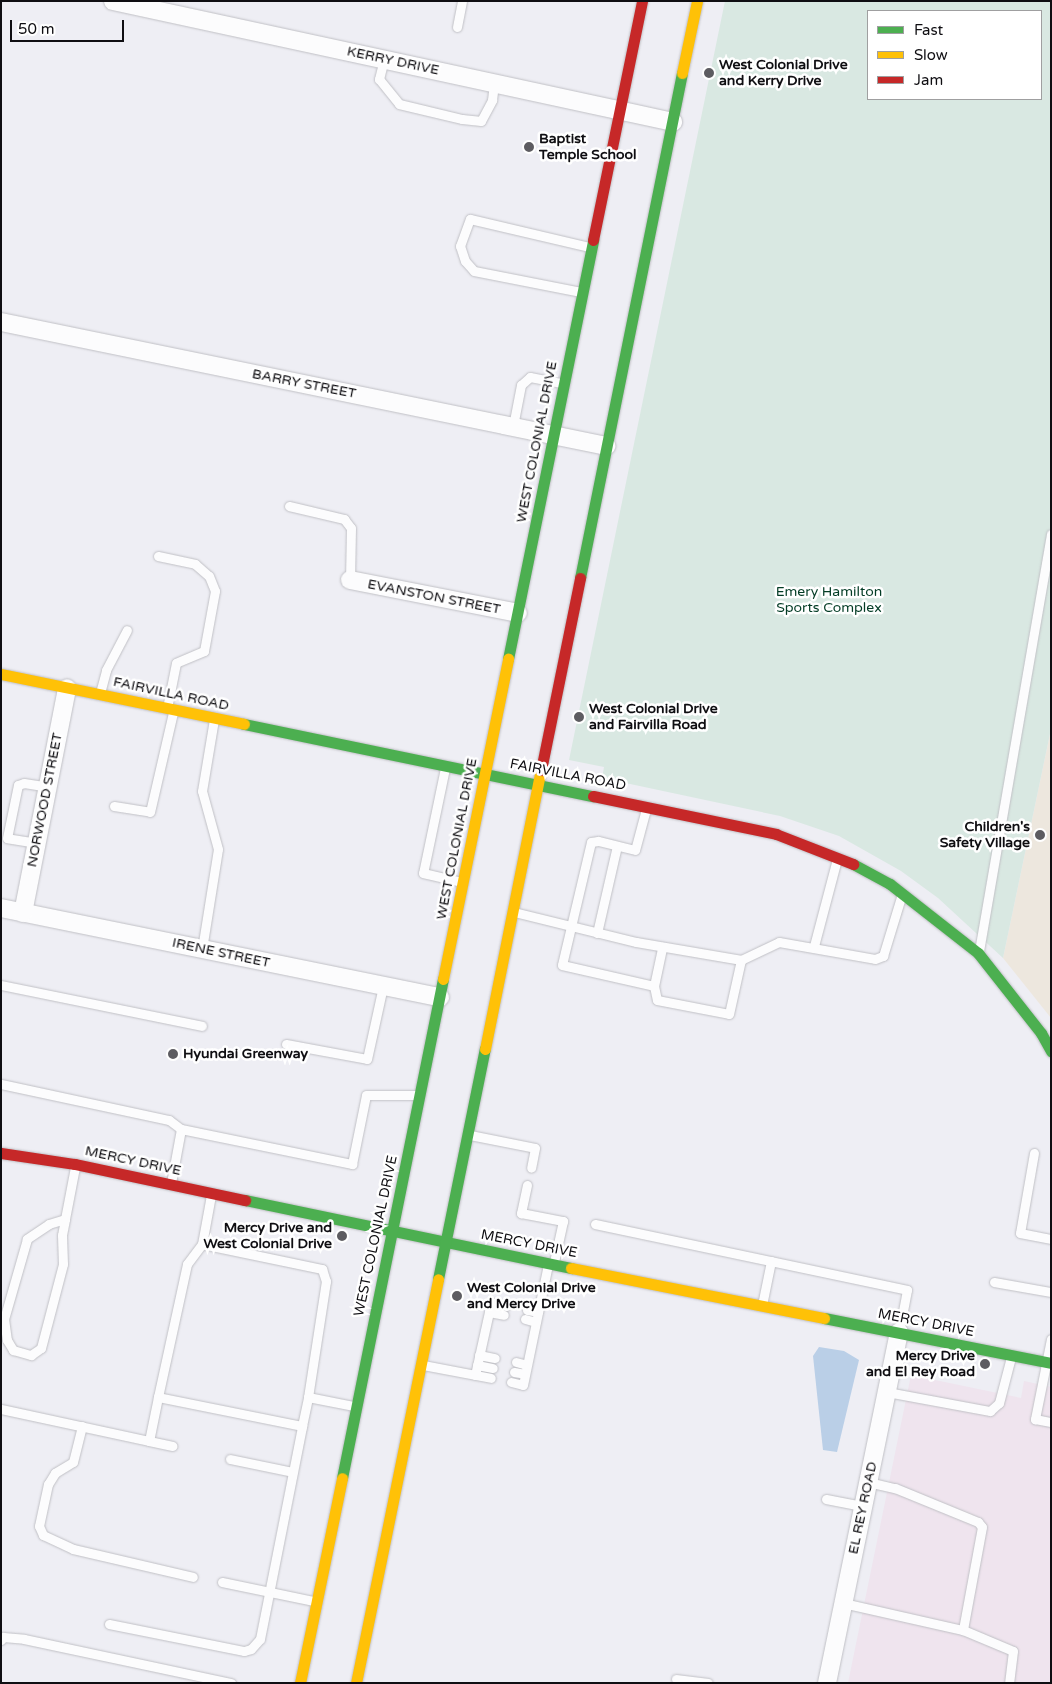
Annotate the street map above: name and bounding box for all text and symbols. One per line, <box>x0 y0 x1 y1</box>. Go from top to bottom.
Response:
scale bar <box>12 10 126 42</box>
legend <box>867 10 1042 100</box>
text: 50 m <box>18 20 55 38</box>
text: Fast <box>914 21 943 39</box>
street label: KERRY DRIVE <box>345 43 441 79</box>
text: Slow <box>914 46 948 64</box>
place label: West Colonial Drive and Kerry Drive <box>719 57 848 90</box>
marker: West Colonial Drive and Kerry Drive <box>703 67 715 79</box>
text: Jam <box>914 71 943 89</box>
place label: Baptist Temple School <box>539 131 636 164</box>
marker: Baptist Temple School <box>523 141 535 153</box>
street label: WEST COLONIAL DRIVE <box>513 360 561 524</box>
street label: BARRY STREET <box>251 366 357 402</box>
street label: EVANSTON STREET <box>366 576 502 618</box>
park label: Emery Hamilton Sports Complex <box>776 584 882 616</box>
street label: FAIRVILLA ROAD <box>112 674 230 714</box>
place label: West Colonial Drive and Fairvilla Road <box>589 701 718 734</box>
marker: West Colonial Drive and Fairvilla Road <box>573 711 585 723</box>
street label: NORWOOD STREET <box>24 731 66 869</box>
street label: FAIRVILLA ROAD <box>509 756 627 794</box>
street label: WEST COLONIAL DRIVE <box>433 757 481 921</box>
place label: Children's Safety Village <box>940 819 1030 852</box>
marker: Children's Safety Village <box>1034 829 1046 841</box>
street label: IRENE STREET <box>170 934 272 972</box>
place label: Hyundai Greenway <box>183 1046 308 1062</box>
marker: Hyundai Greenway <box>167 1048 179 1060</box>
street label: MERCY DRIVE <box>83 1143 183 1179</box>
street label: WEST COLONIAL DRIVE <box>351 1154 401 1318</box>
place label: Mercy Drive and West Colonial Drive <box>203 1220 332 1252</box>
street label: MERCY DRIVE <box>479 1226 579 1262</box>
marker: Mercy Drive and West Colonial Drive <box>336 1230 348 1242</box>
place label: West Colonial Drive and Mercy Drive <box>467 1280 596 1312</box>
marker: West Colonial Drive and Mercy Drive <box>451 1290 463 1302</box>
street label: MERCY DRIVE <box>876 1305 976 1341</box>
place label: Mercy Drive and El Rey Road <box>866 1348 975 1380</box>
marker: Mercy Drive and El Rey Road <box>979 1358 991 1370</box>
street label: EL REY ROAD <box>845 1460 881 1556</box>

